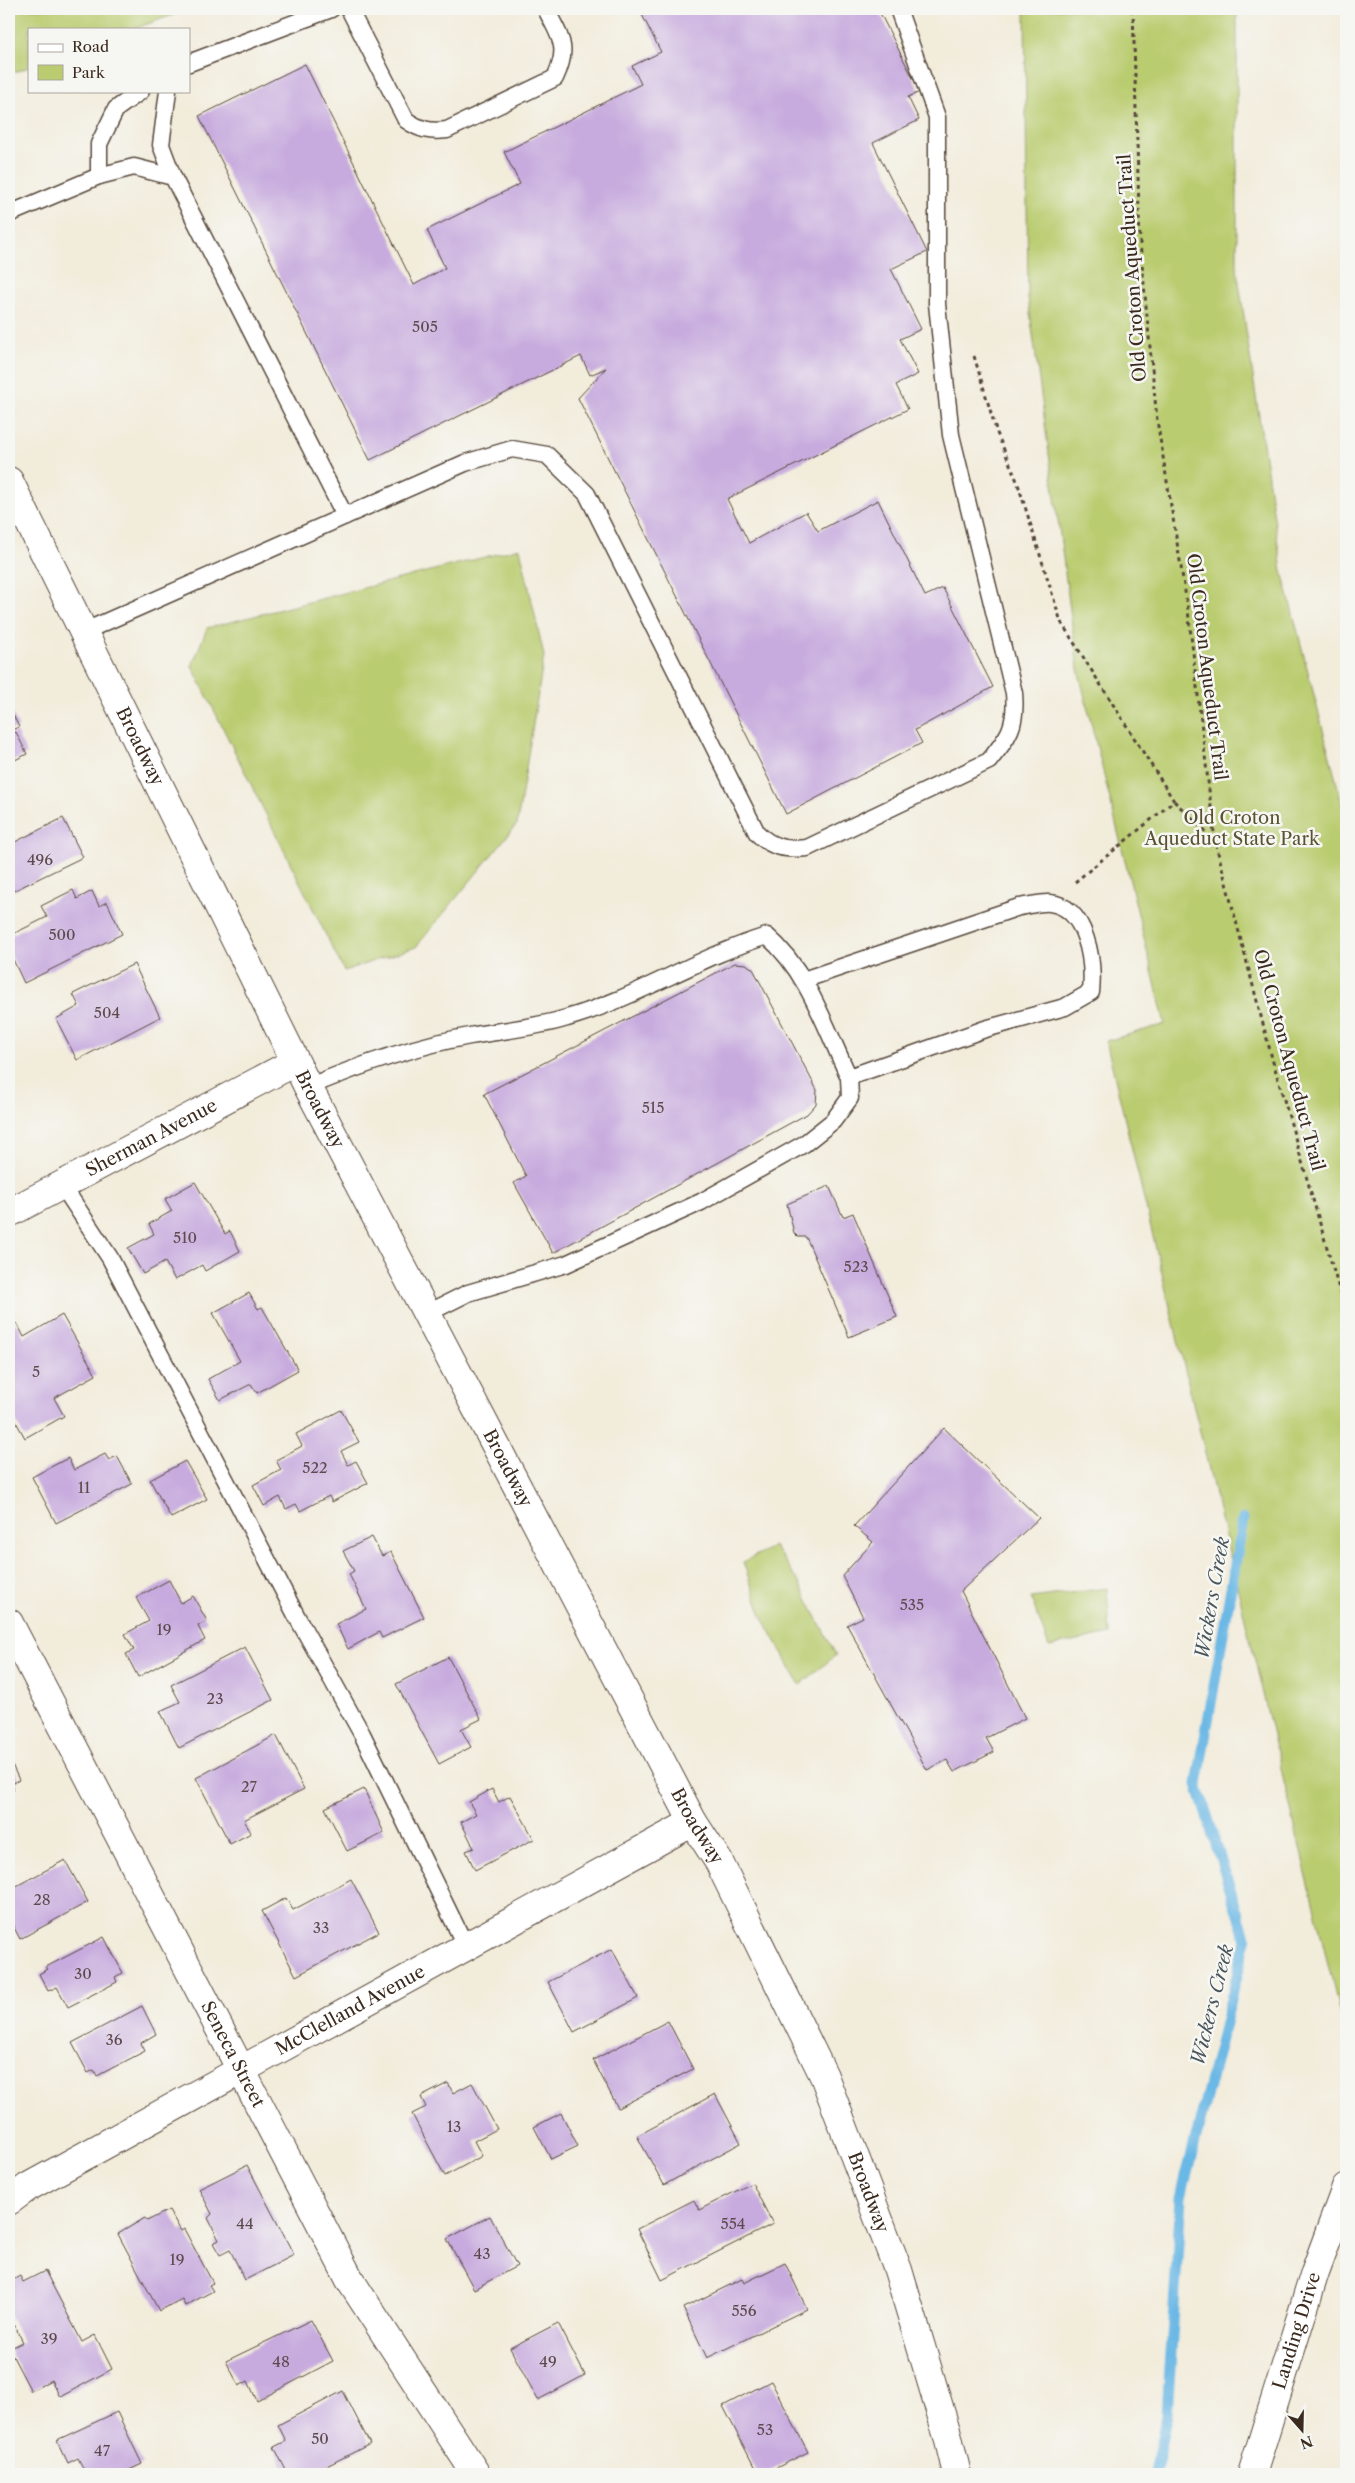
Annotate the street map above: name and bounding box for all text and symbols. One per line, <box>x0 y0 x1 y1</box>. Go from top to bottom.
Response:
legend <box>28 28 190 92</box>
text: Road <box>72 37 109 56</box>
text: Park <box>72 63 106 82</box>
street label: Old Croton Aqueduct Trail <box>1113 153 1151 383</box>
house number: 505 <box>412 317 438 336</box>
street label: Old Croton Aqueduct Trail <box>1182 552 1232 782</box>
street label: Broadway <box>111 704 169 790</box>
park label: Old Croton Aqueduct State Park <box>1144 807 1321 850</box>
house number: 496 <box>27 850 53 869</box>
house number: 500 <box>48 925 76 944</box>
street label: Old Croton Aqueduct Trail <box>1249 947 1329 1173</box>
house number: 504 <box>94 1003 120 1022</box>
street label: Broadway <box>291 1067 350 1153</box>
street label: Sherman Avenue <box>82 1094 221 1182</box>
house number: 515 <box>642 1098 664 1117</box>
house number: 510 <box>173 1228 197 1247</box>
house number: 523 <box>843 1257 869 1276</box>
house number: 5 <box>32 1362 40 1381</box>
street label: Broadway <box>478 1426 537 1512</box>
house number: 522 <box>302 1458 328 1477</box>
house number: 11 <box>78 1478 91 1497</box>
water label: Wickers Creek <box>1190 1535 1234 1661</box>
house number: 535 <box>900 1595 924 1614</box>
house number: 19 <box>156 1620 172 1639</box>
house number: 23 <box>207 1689 223 1708</box>
house number: 27 <box>241 1777 258 1796</box>
street label: Broadway <box>666 1784 729 1869</box>
house number: 28 <box>33 1890 51 1909</box>
house number: 33 <box>313 1918 329 1937</box>
water label: Wickers Creek <box>1186 1942 1238 2068</box>
street label: McClelland Avenue <box>272 1960 429 2060</box>
house number: 30 <box>74 1964 92 1983</box>
street label: Seneca Street <box>196 1997 270 2112</box>
house number: 36 <box>105 2030 123 2049</box>
house number: 13 <box>447 2117 461 2136</box>
street label: Broadway <box>843 2149 894 2237</box>
house number: 44 <box>236 2214 254 2233</box>
house number: 554 <box>721 2214 745 2233</box>
house number: 43 <box>474 2244 490 2263</box>
house number: 19 <box>169 2250 185 2269</box>
street label: Landing Drive <box>1268 2270 1325 2392</box>
house number: 556 <box>731 2301 757 2320</box>
house number: 39 <box>40 2329 58 2348</box>
house number: 48 <box>272 2352 290 2371</box>
house number: 49 <box>539 2352 557 2371</box>
north arrow <box>1278 2406 1328 2456</box>
house number: 53 <box>757 2420 773 2439</box>
house number: 50 <box>311 2429 329 2448</box>
text: N <box>1298 2432 1315 2453</box>
house number: 47 <box>94 2441 111 2460</box>

